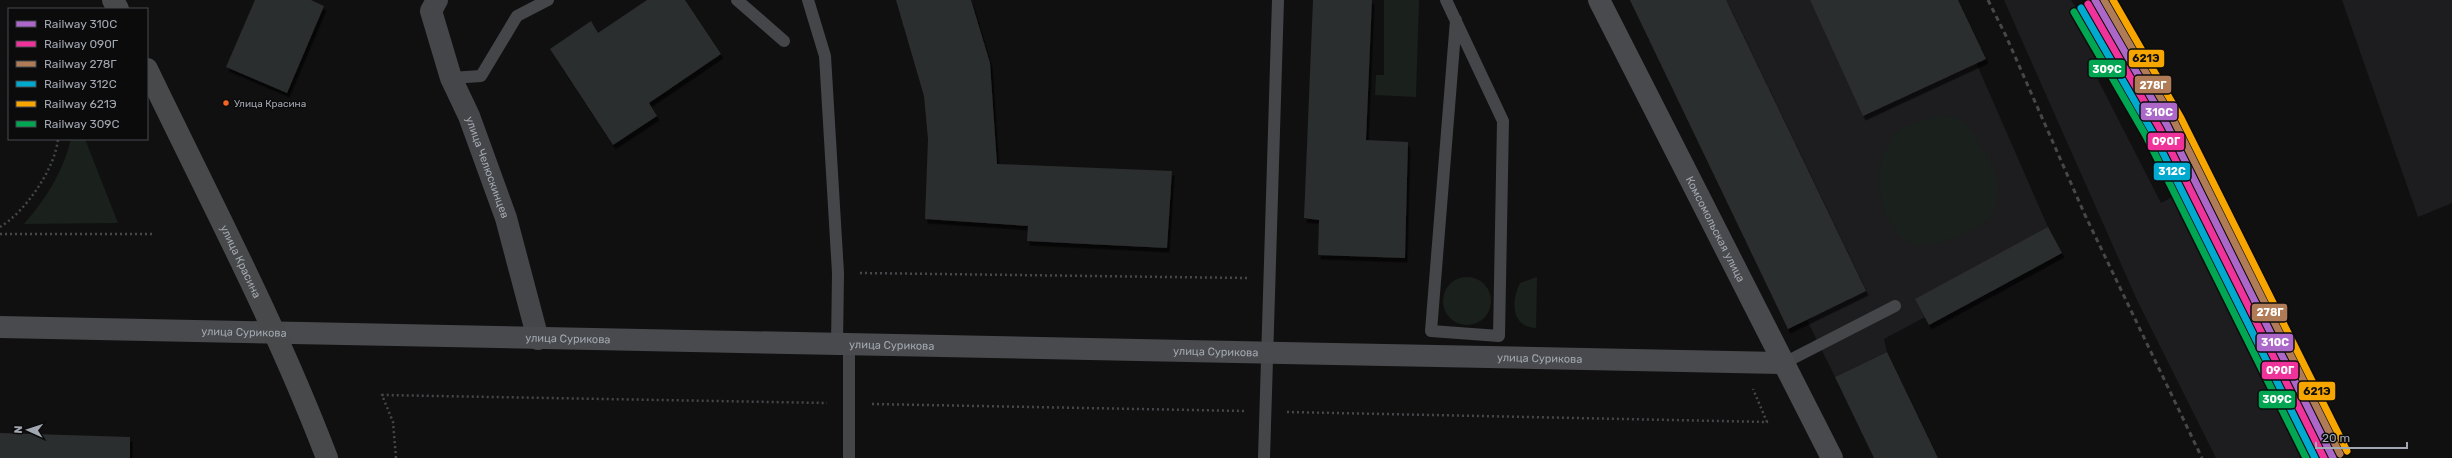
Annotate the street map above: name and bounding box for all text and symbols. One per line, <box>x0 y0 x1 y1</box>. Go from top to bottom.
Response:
legend <box>8 8 148 140</box>
text: Railway 310С <box>44 17 117 31</box>
text: Railway 090Г <box>44 37 119 51</box>
line badge: 621Э <box>2128 49 2165 68</box>
text: 621Э <box>2132 52 2160 65</box>
text: Railway 278Г <box>44 57 117 71</box>
line badge: 309С <box>2088 59 2126 78</box>
text: 309С <box>2092 63 2122 76</box>
line badge: 278Г <box>2134 75 2172 94</box>
text: Railway 312С <box>44 77 117 91</box>
text: 278Г <box>2139 79 2167 92</box>
text: Railway 621Э <box>44 97 117 111</box>
marker: Улица Красина <box>221 98 231 108</box>
place label: Улица Красина <box>234 98 306 110</box>
line badge: 310С <box>2140 102 2178 121</box>
text: 310С <box>2145 106 2173 119</box>
street label: улица Челюскинцев <box>463 115 512 220</box>
text: Railway 309С <box>44 117 119 131</box>
line badge: 090Г <box>2147 132 2185 151</box>
text: 090Г <box>2152 135 2181 148</box>
line badge: 312С <box>2153 162 2191 181</box>
text: 312С <box>2158 165 2186 178</box>
street label: Комсомольская улица <box>1683 174 1747 284</box>
street label: улица Красина <box>217 223 263 300</box>
line badge: 278Г <box>2251 303 2288 322</box>
text: 278Г <box>2256 306 2284 319</box>
street label: улица Сурикова <box>201 325 287 340</box>
street label: улица Сурикова <box>525 332 611 346</box>
line badge: 310С <box>2256 333 2294 352</box>
text: 310С <box>2261 336 2289 349</box>
street label: улица Сурикова <box>849 338 935 353</box>
street label: улица Сурикова <box>1173 345 1258 359</box>
street label: улица Сурикова <box>1497 351 1582 366</box>
line badge: 090Г <box>2261 361 2299 380</box>
text: 090Г <box>2266 364 2295 377</box>
line badge: 621Э <box>2298 381 2336 401</box>
text: 621Э <box>2303 385 2331 398</box>
line badge: 309С <box>2258 390 2296 409</box>
text: 309С <box>2262 393 2292 406</box>
north arrow <box>8 410 48 450</box>
scale bar <box>2316 424 2407 450</box>
text: N <box>12 425 25 434</box>
text: 20 m <box>2322 431 2350 445</box>

